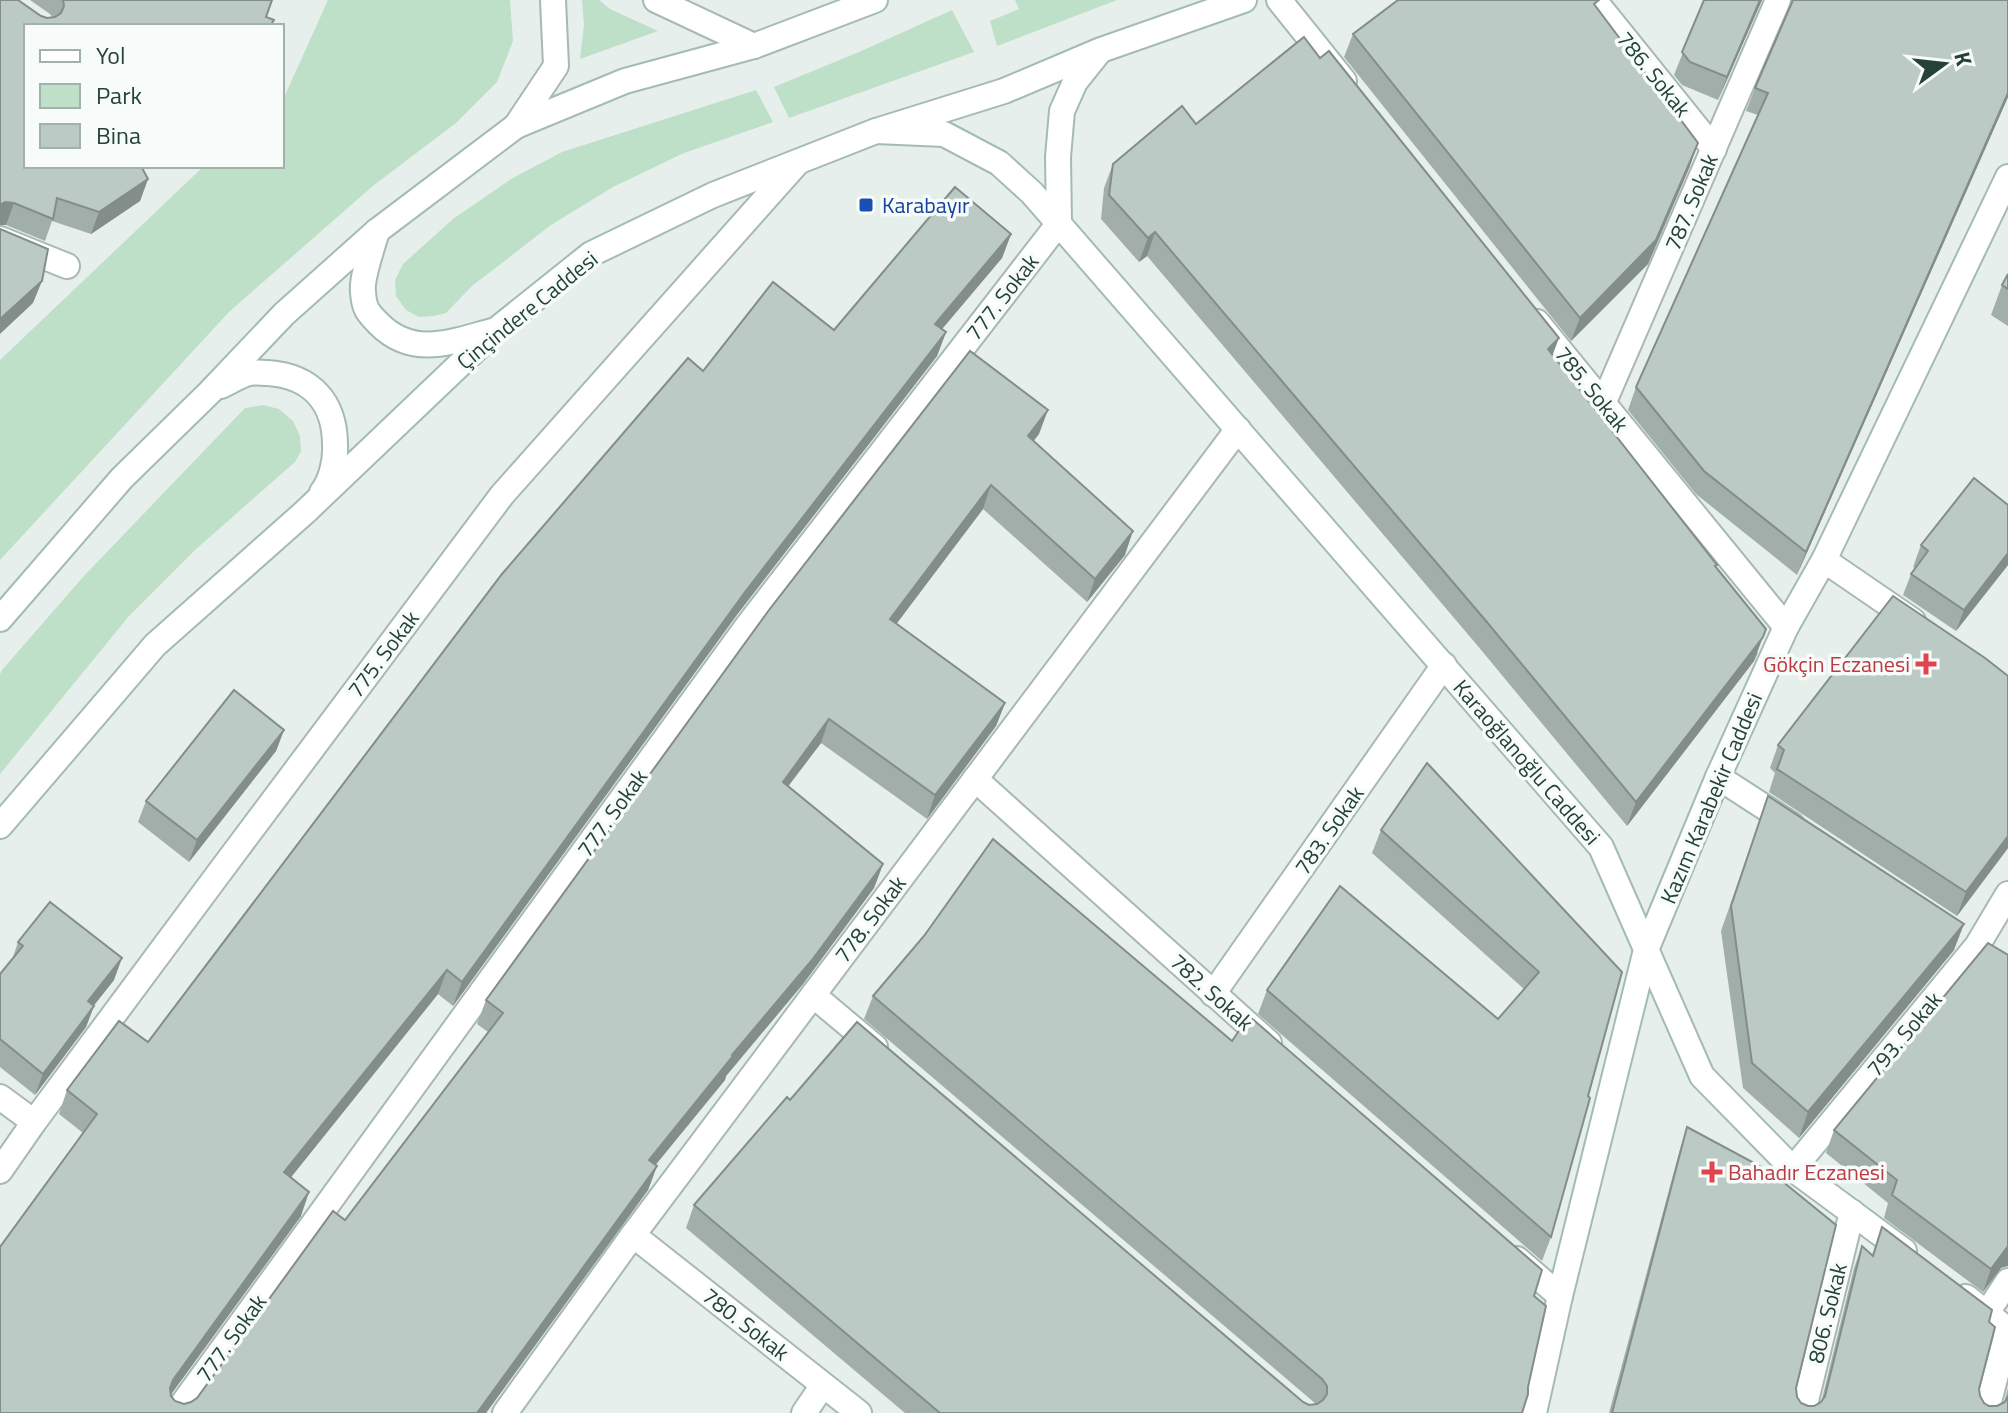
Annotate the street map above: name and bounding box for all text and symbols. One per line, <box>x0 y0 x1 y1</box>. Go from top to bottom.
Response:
legend <box>24 24 284 168</box>
street label: 786. Sokak <box>1609 24 1700 125</box>
north arrow <box>1904 24 1984 104</box>
text: Yol <box>96 37 125 73</box>
text: K <box>1945 48 1981 70</box>
text: Park <box>96 77 142 113</box>
text: Bina <box>96 117 141 153</box>
street label: 787. Sokak <box>1655 148 1727 256</box>
place label: Karabayır <box>882 188 970 222</box>
marker: Karabayır <box>857 196 875 214</box>
street label: Çinçindere Caddesi <box>449 242 605 378</box>
street label: 777. Sokak <box>957 246 1047 348</box>
street label: 785. Sokak <box>1547 339 1638 440</box>
street label: 775. Sokak <box>339 603 428 705</box>
place label: Gökçin Eczanesi <box>1763 647 1910 681</box>
marker: Gökçin Eczanesi <box>1917 655 1935 673</box>
street label: Karaoğlanoğlu Caddesi <box>1445 672 1609 852</box>
street label: Kazım Karabekir Caddesi <box>1651 687 1771 909</box>
street label: 777. Sokak <box>568 761 656 864</box>
street label: 783. Sokak <box>1286 778 1372 882</box>
street label: 778. Sokak <box>826 868 915 970</box>
street label: 782. Sokak <box>1163 945 1262 1039</box>
street label: 793. Sokak <box>1858 984 1950 1084</box>
place label: Bahadır Eczanesi <box>1728 1155 1885 1189</box>
marker: Bahadır Eczanesi <box>1703 1163 1721 1181</box>
street label: 806. Sokak <box>1798 1259 1856 1367</box>
street label: 780. Sokak <box>695 1279 797 1369</box>
street label: 777. Sokak <box>187 1286 275 1389</box>

